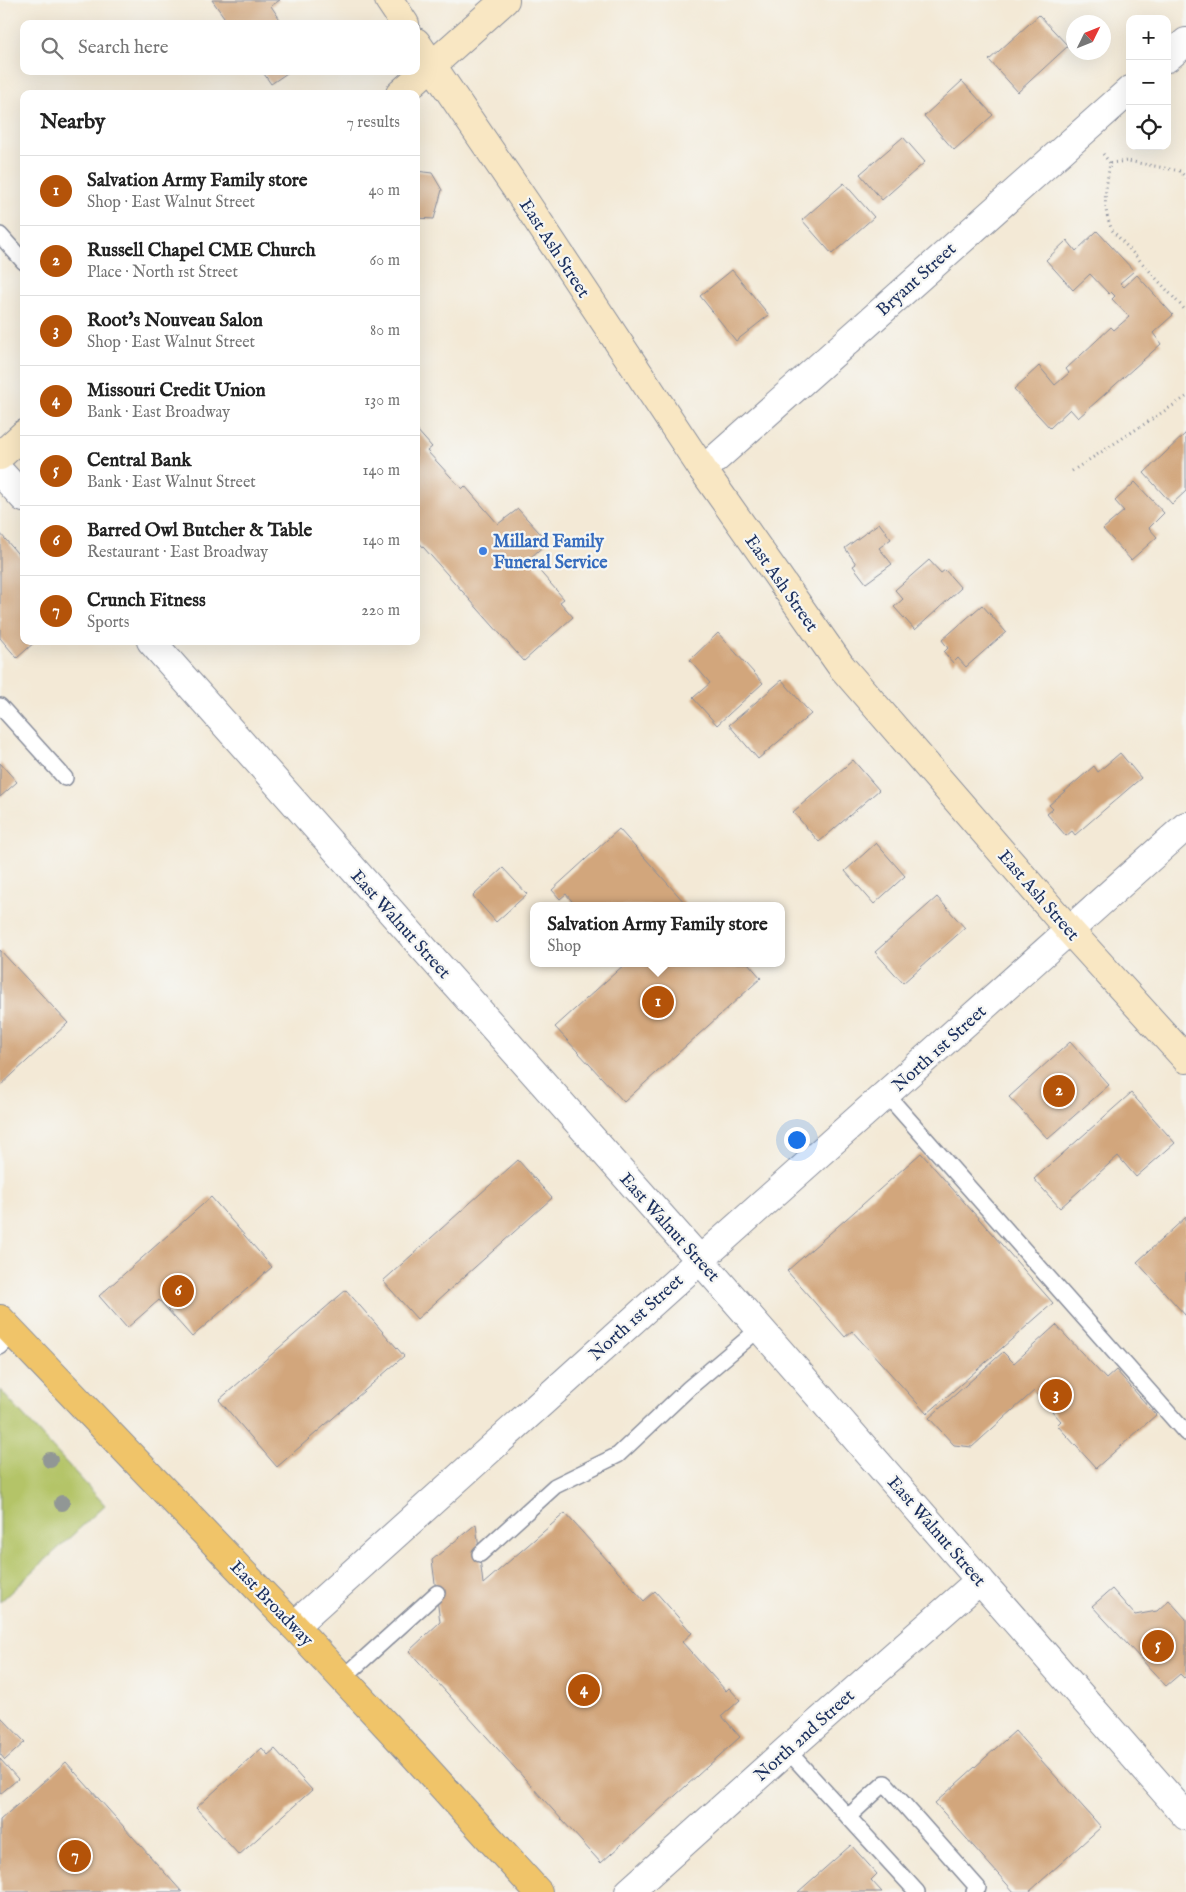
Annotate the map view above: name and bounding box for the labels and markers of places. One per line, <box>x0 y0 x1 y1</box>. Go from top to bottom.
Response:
place label: Millard Family Funeral Service <box>493 531 608 575</box>
marker: Millard Family Funeral Service <box>477 545 489 557</box>
pin: 1 <box>642 983 674 1021</box>
pin: 2 <box>1043 1072 1075 1110</box>
pin: 6 <box>162 1272 194 1310</box>
pin: 3 <box>1040 1376 1072 1414</box>
pin: 5 <box>1142 1627 1174 1665</box>
pin: 4 <box>568 1671 600 1709</box>
pin: 7 <box>59 1837 91 1875</box>

